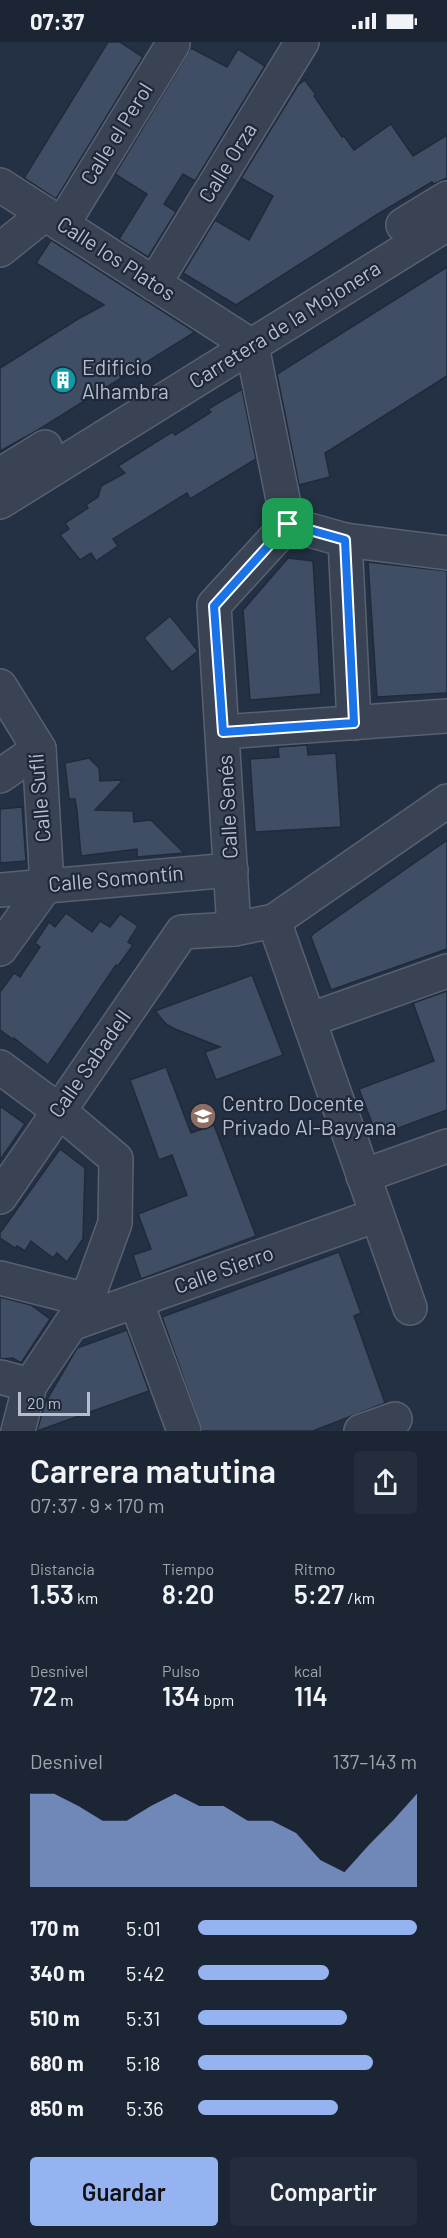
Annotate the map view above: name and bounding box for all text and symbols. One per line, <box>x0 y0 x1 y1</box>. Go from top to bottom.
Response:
text: 07:37 <box>30 8 84 34</box>
street label: Calle el Perol <box>74 78 157 189</box>
street label: Calle Orza <box>192 118 261 207</box>
street label: Calle los Platos <box>53 210 181 305</box>
street label: Carretera de la Mojonera <box>184 255 385 393</box>
place label: Edificio Alhambra <box>82 354 169 403</box>
building icon: Edificio Alhambra <box>48 365 78 395</box>
pin <box>262 498 313 549</box>
icon: arrive <box>271 507 304 540</box>
street label: Calle Suflí <box>22 752 55 843</box>
street label: Calle Senés <box>211 754 242 860</box>
street label: Calle Somontín <box>47 859 184 896</box>
street label: Calle Sabadell <box>42 1004 135 1122</box>
place label: Centro Docente Privado Al-Bayyana <box>222 1090 396 1139</box>
school or university icon: Centro Docente Privado Al-Bayyana <box>188 1101 218 1131</box>
street label: Calle Sierro <box>170 1239 277 1298</box>
scale bar <box>18 1389 90 1416</box>
text: 20 m <box>27 1393 61 1412</box>
text: Carrera matutina <box>30 1450 276 1490</box>
button: share <box>354 1451 417 1514</box>
text: 07:37 · 9 × 170 m <box>30 1493 165 1517</box>
text: Distancia <box>30 1559 95 1578</box>
text: Tiempo <box>162 1559 214 1578</box>
text: Ritmo <box>294 1559 336 1578</box>
text: 1.53 <box>30 1578 74 1609</box>
text: 8:20 <box>162 1578 214 1609</box>
text: 5:27 <box>294 1578 344 1609</box>
text: km <box>74 1588 98 1607</box>
text: /km <box>344 1588 375 1607</box>
text: Desnivel <box>30 1661 88 1680</box>
text: Pulso <box>162 1661 200 1680</box>
text: kcal <box>294 1661 322 1680</box>
text: 72 <box>30 1680 57 1711</box>
text: 134 <box>162 1680 200 1711</box>
text: 114 <box>294 1680 328 1711</box>
text: m <box>57 1690 73 1709</box>
text: bpm <box>200 1690 234 1709</box>
text: Desnivel <box>30 1749 103 1773</box>
text: 137–143 m <box>332 1749 417 1773</box>
text: 170 m <box>30 1916 79 1940</box>
text: 5:01 <box>126 1916 161 1940</box>
text: 340 m <box>30 1961 85 1985</box>
text: 5:42 <box>126 1961 165 1985</box>
text: 510 m <box>30 2006 80 2030</box>
text: 5:31 <box>126 2006 160 2030</box>
text: 680 m <box>30 2051 84 2075</box>
text: 5:18 <box>126 2051 160 2075</box>
text: 850 m <box>30 2096 84 2120</box>
text: 5:36 <box>126 2096 164 2120</box>
button: Guardar <box>30 2157 218 2226</box>
button: Compartir <box>230 2157 417 2226</box>

